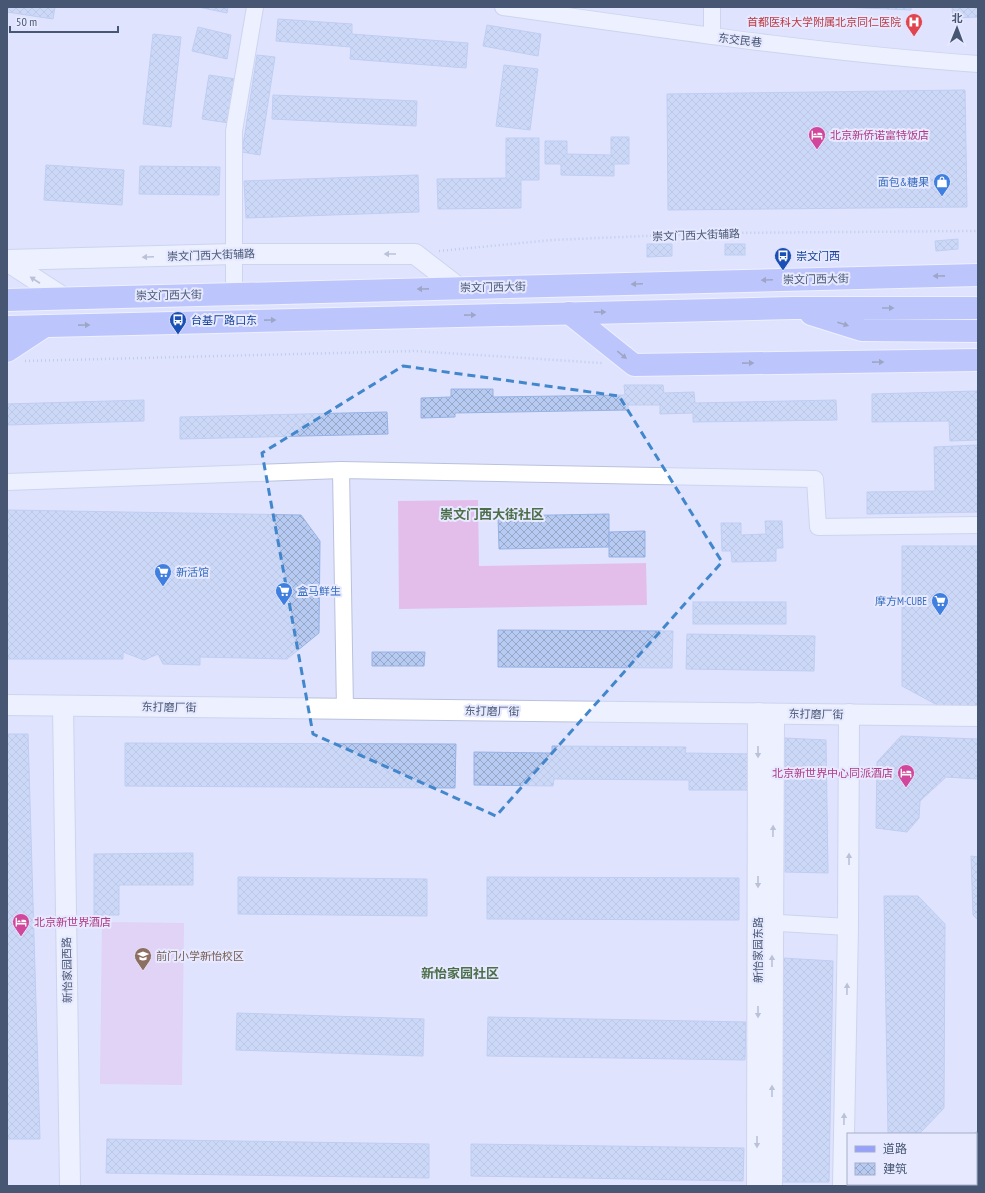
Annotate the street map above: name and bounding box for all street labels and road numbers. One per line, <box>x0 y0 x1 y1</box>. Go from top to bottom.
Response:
street label: 东交民巷 <box>717 30 763 50</box>
street label: 崇文门西大街辅路 <box>652 226 740 244</box>
street label: 崇文门西大街辅路 <box>167 246 255 264</box>
street label: 崇文门西大街 <box>783 271 849 287</box>
street label: 崇文门西大街 <box>460 279 526 295</box>
street label: 崇文门西大街 <box>136 287 202 303</box>
street label: 东打磨厂街 <box>141 700 197 714</box>
street label: 东打磨厂街 <box>464 704 520 718</box>
street label: 东打磨厂街 <box>788 707 844 721</box>
street label: 新怡家园东路 <box>751 917 765 983</box>
street label: 新怡家园西路 <box>59 937 75 1003</box>

